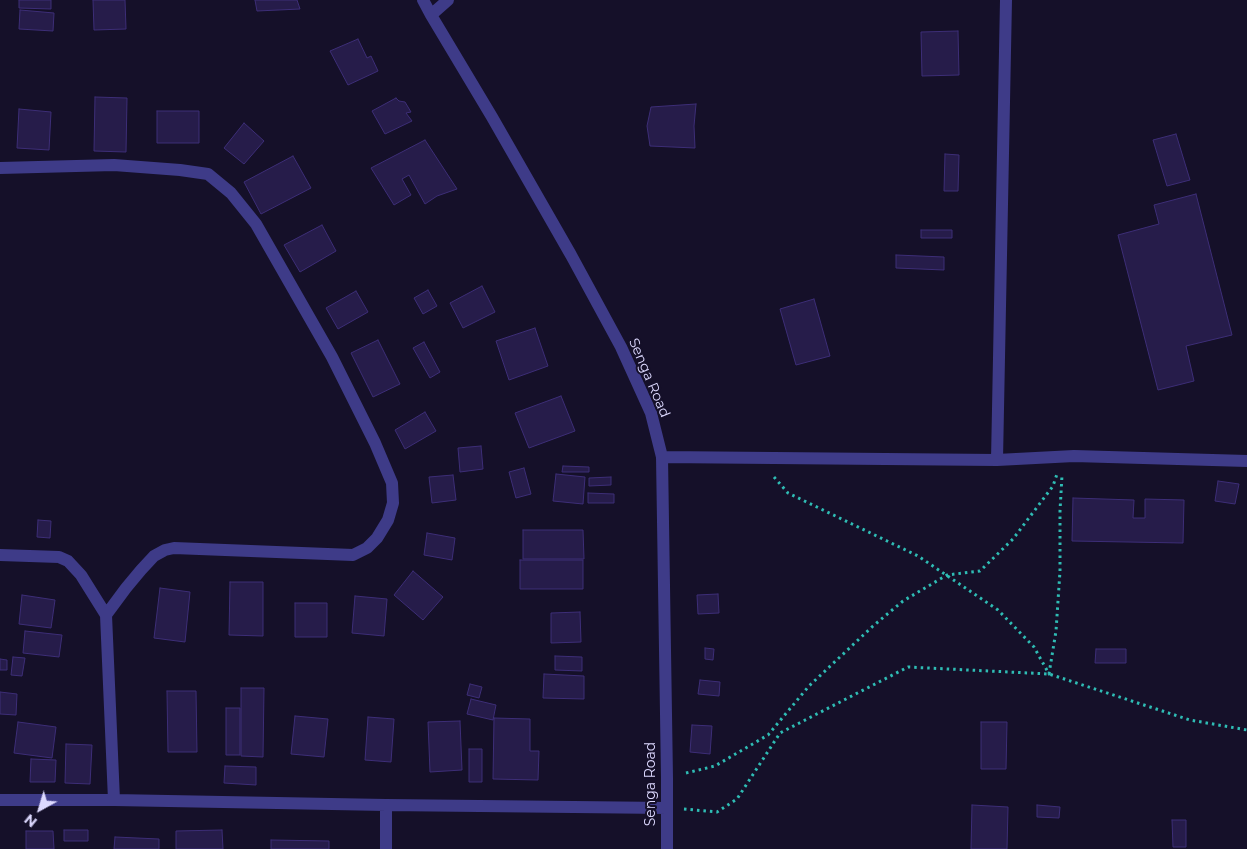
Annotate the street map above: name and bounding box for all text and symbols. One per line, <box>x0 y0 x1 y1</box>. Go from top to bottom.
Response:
street label: Senga Road <box>625 336 673 420</box>
street label: Senga Road <box>643 742 659 826</box>
north arrow <box>15 784 65 834</box>
text: N <box>21 810 41 831</box>

